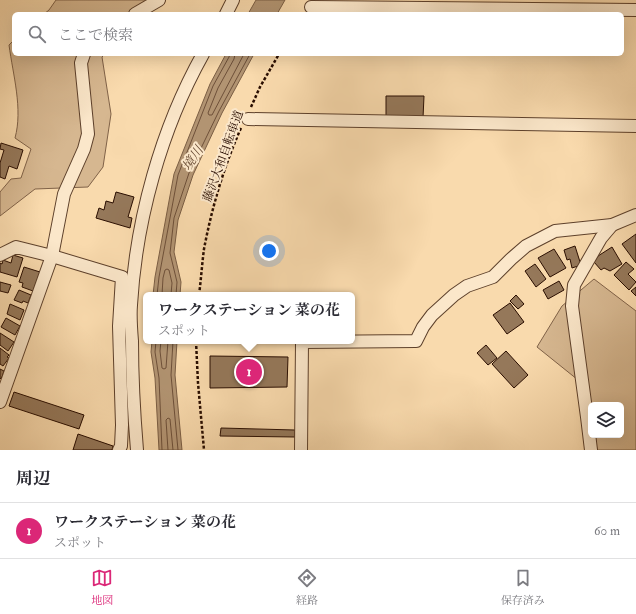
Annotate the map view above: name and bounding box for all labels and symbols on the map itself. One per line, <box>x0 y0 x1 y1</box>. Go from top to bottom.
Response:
street label: 藤沢大和自転車道 <box>200 108 247 204</box>
water label: 境川 <box>179 142 208 174</box>
your location <box>259 241 279 261</box>
pin: 1 <box>236 357 262 387</box>

